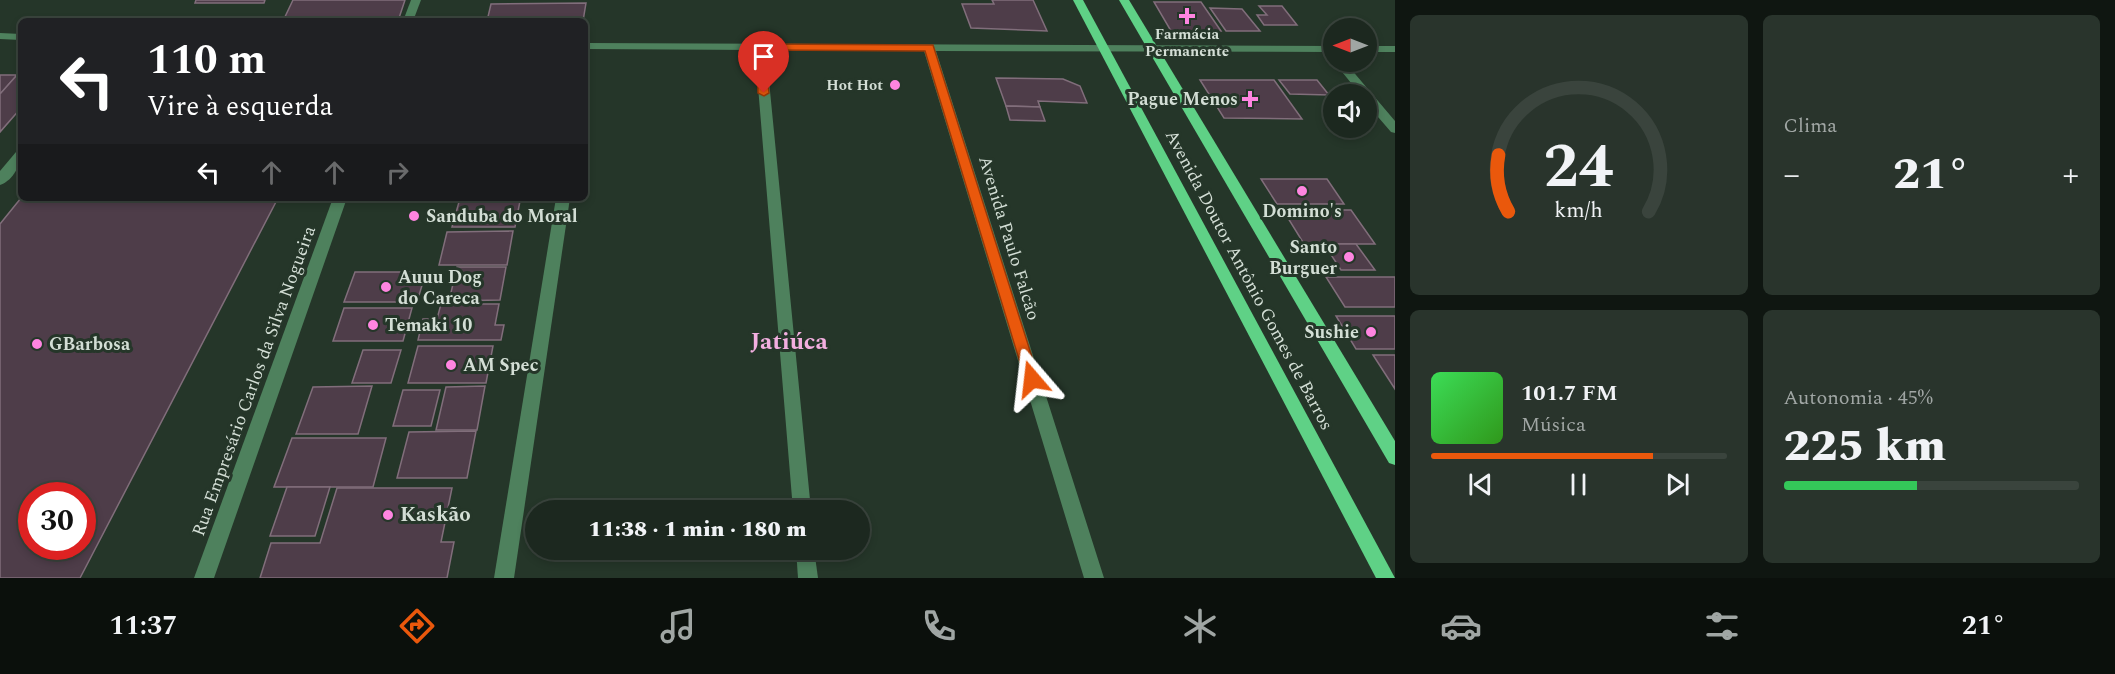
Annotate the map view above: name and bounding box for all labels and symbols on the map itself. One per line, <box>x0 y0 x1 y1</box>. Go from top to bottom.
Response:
marker: Farmácia Permanente <box>1180 9 1194 23</box>
north arrow <box>1323 18 1377 72</box>
place label: Farmácia Permanente <box>1145 23 1229 63</box>
pin <box>738 31 789 93</box>
place label: Hot Hot <box>826 74 883 97</box>
marker: Hot Hot <box>888 78 902 92</box>
place label: Pague Menos <box>1127 86 1238 113</box>
marker: Pague Menos <box>1243 92 1257 106</box>
street label: Avenida Doutor Antônio Gomes de Barros <box>1158 125 1340 435</box>
street label: Avenida Paulo Falcão <box>971 152 1047 324</box>
marker: Domino's <box>1295 184 1309 198</box>
place label: Domino's <box>1262 198 1342 225</box>
place label: Sanduba do Moral <box>426 203 578 230</box>
marker: Sanduba do Moral <box>407 209 421 223</box>
street label: Rua Empresário Carlos da Silva Nogueira <box>185 222 323 540</box>
place label: Santo Burguer <box>1269 234 1337 282</box>
marker: Santo Burguer <box>1342 250 1356 264</box>
place label: Auuu Dog do Careca <box>398 264 482 312</box>
marker: Auuu Dog do Careca <box>379 280 393 294</box>
place label: Temaki 10 <box>385 312 472 339</box>
marker: Temaki 10 <box>366 318 380 332</box>
place label: Sushie <box>1304 319 1359 346</box>
district label: Jatiúca <box>750 324 828 360</box>
marker: Sushie <box>1364 325 1378 339</box>
place label: GBarbosa <box>49 331 131 358</box>
marker: GBarbosa <box>30 337 44 351</box>
position arrow <box>1000 347 1064 411</box>
place label: AM Spec <box>463 352 539 379</box>
marker: AM Spec <box>444 358 458 372</box>
speed limit sign: 30 <box>18 482 96 560</box>
place label: Kaskão <box>400 499 471 531</box>
marker: Kaskão <box>381 508 395 522</box>

